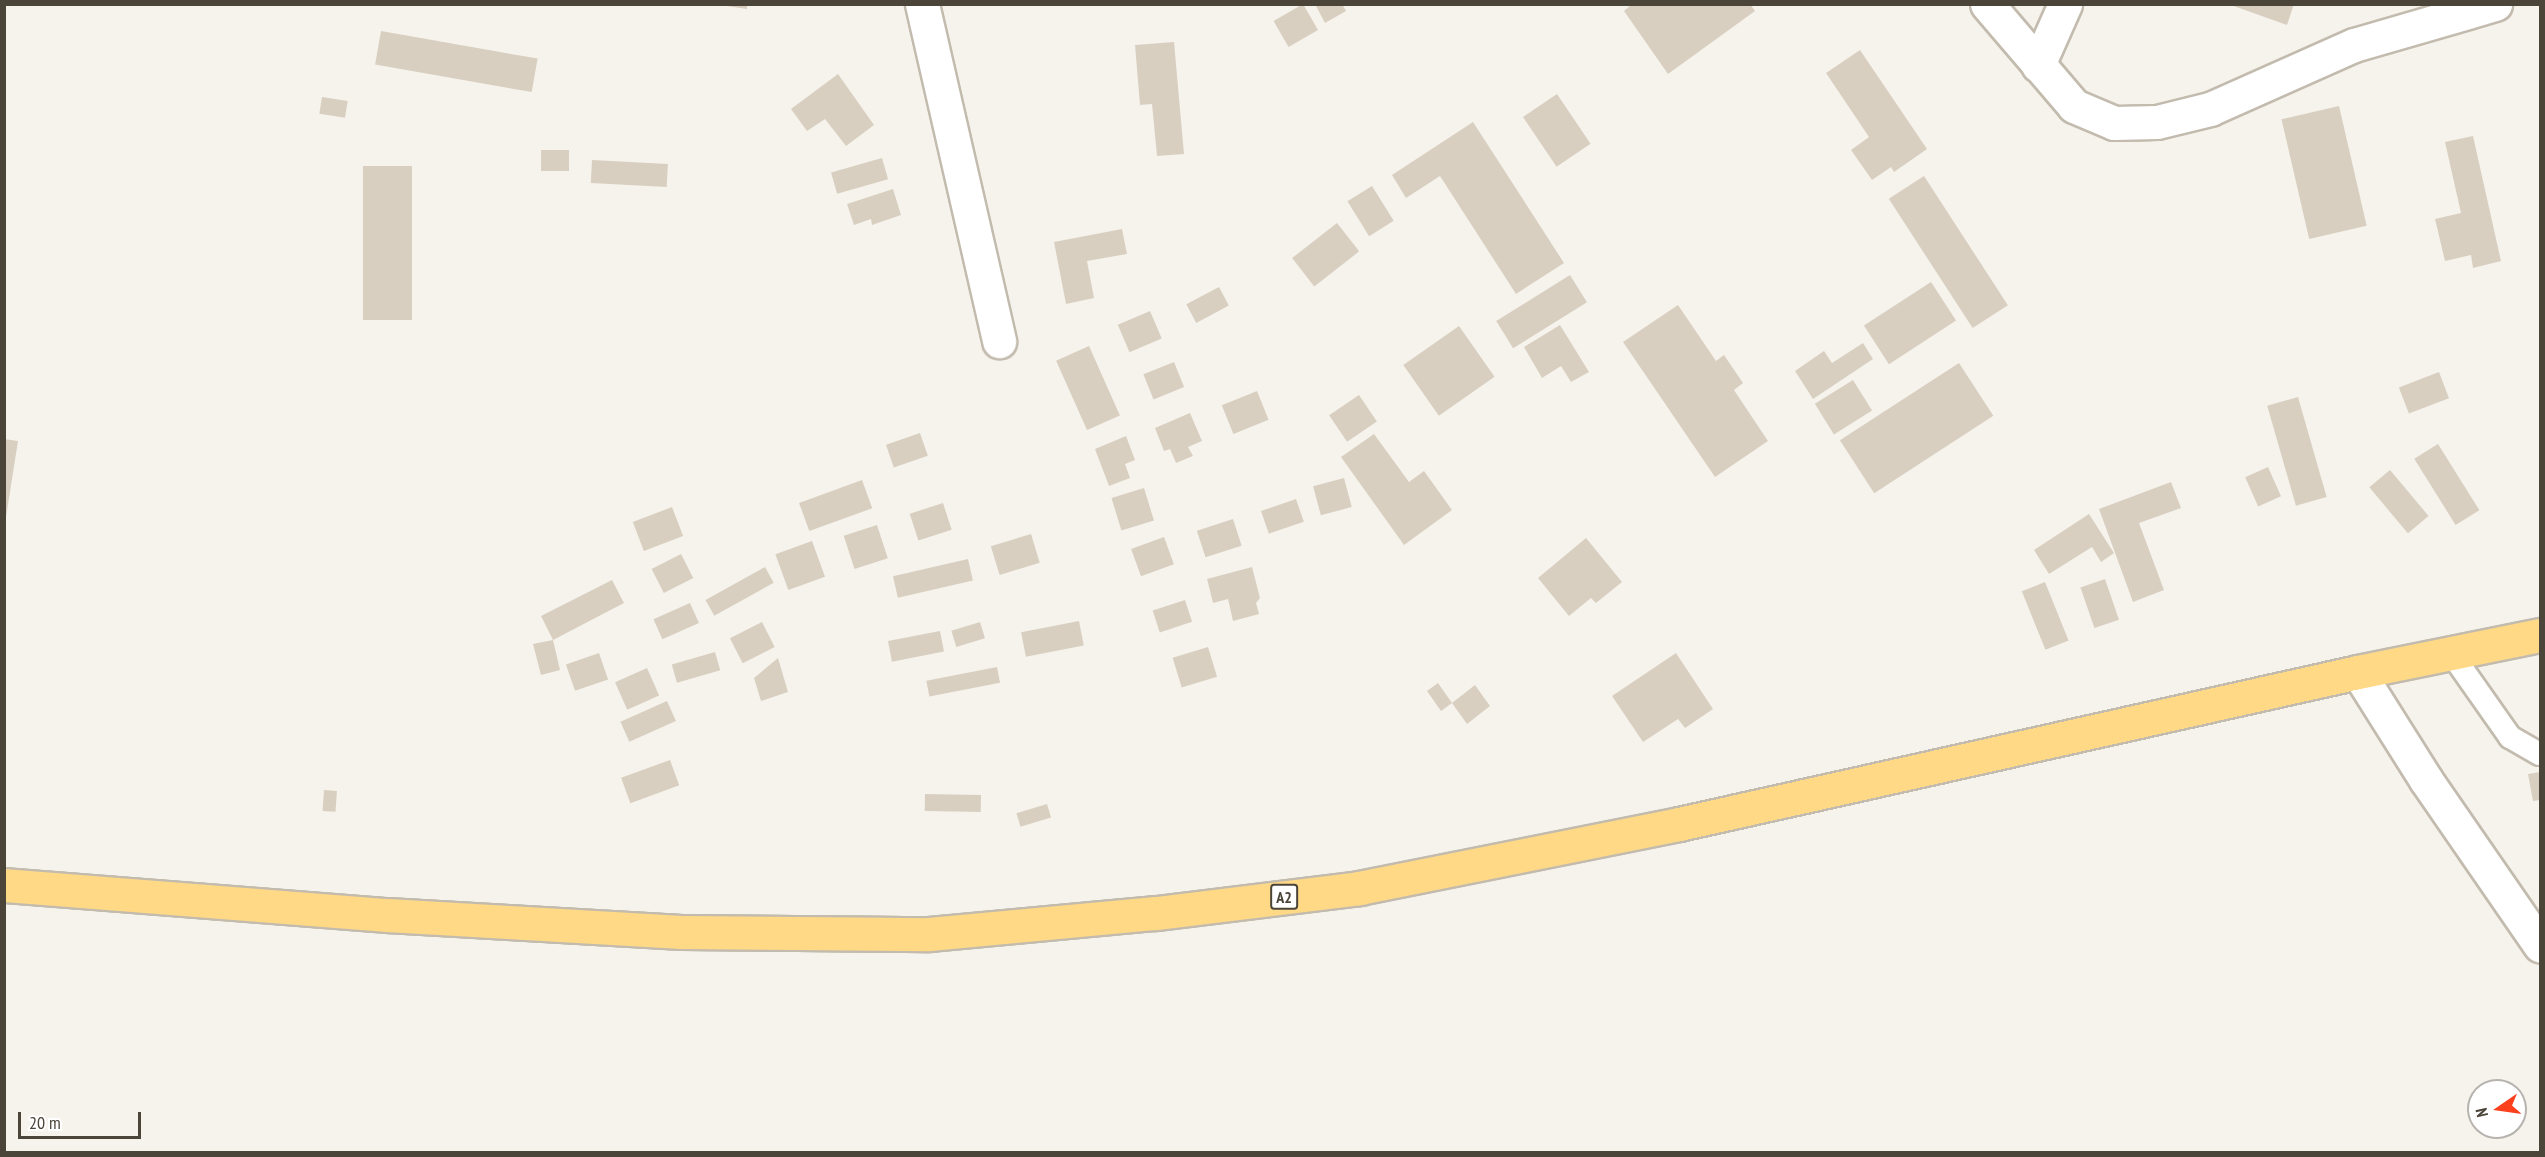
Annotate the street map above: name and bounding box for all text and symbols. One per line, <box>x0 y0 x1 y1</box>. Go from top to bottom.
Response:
road number: A2 <box>1269 884 1299 910</box>
north arrow <box>2467 1079 2527 1139</box>
scale bar <box>21 1100 144 1138</box>
text: N <box>2471 1106 2492 1119</box>
text: 20 m <box>29 1111 61 1134</box>

